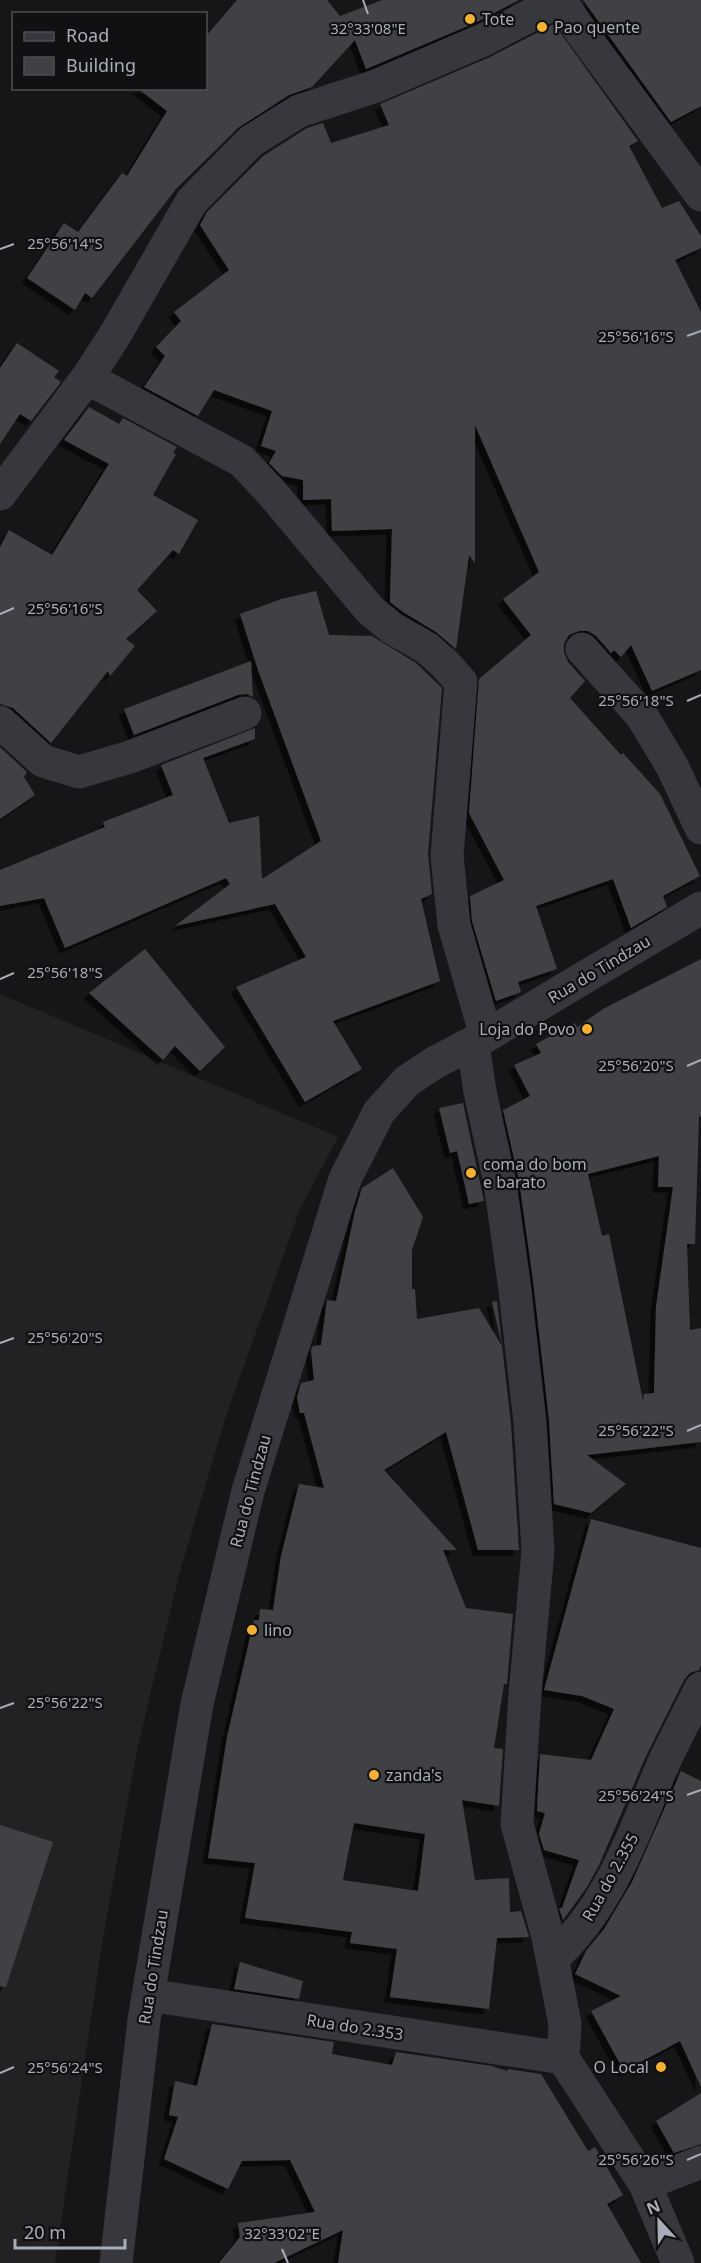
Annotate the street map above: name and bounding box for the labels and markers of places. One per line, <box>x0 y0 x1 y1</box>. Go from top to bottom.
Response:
place label: Tote <box>482 8 514 30</box>
marker: Tote <box>463 12 477 26</box>
place label: Pao quente <box>554 16 640 38</box>
marker: Pao quente <box>535 20 549 34</box>
place label: Loja do Povo <box>479 1018 575 1040</box>
marker: Loja do Povo <box>580 1022 594 1036</box>
place label: coma do bom e barato <box>483 1153 587 1193</box>
marker: coma do bom e barato <box>464 1166 478 1180</box>
place label: lino <box>264 1619 292 1641</box>
marker: lino <box>245 1623 259 1637</box>
place label: zanda's <box>386 1764 442 1786</box>
marker: zanda's <box>367 1768 381 1782</box>
place label: O Local <box>593 2056 649 2078</box>
marker: O Local <box>654 2060 668 2074</box>

